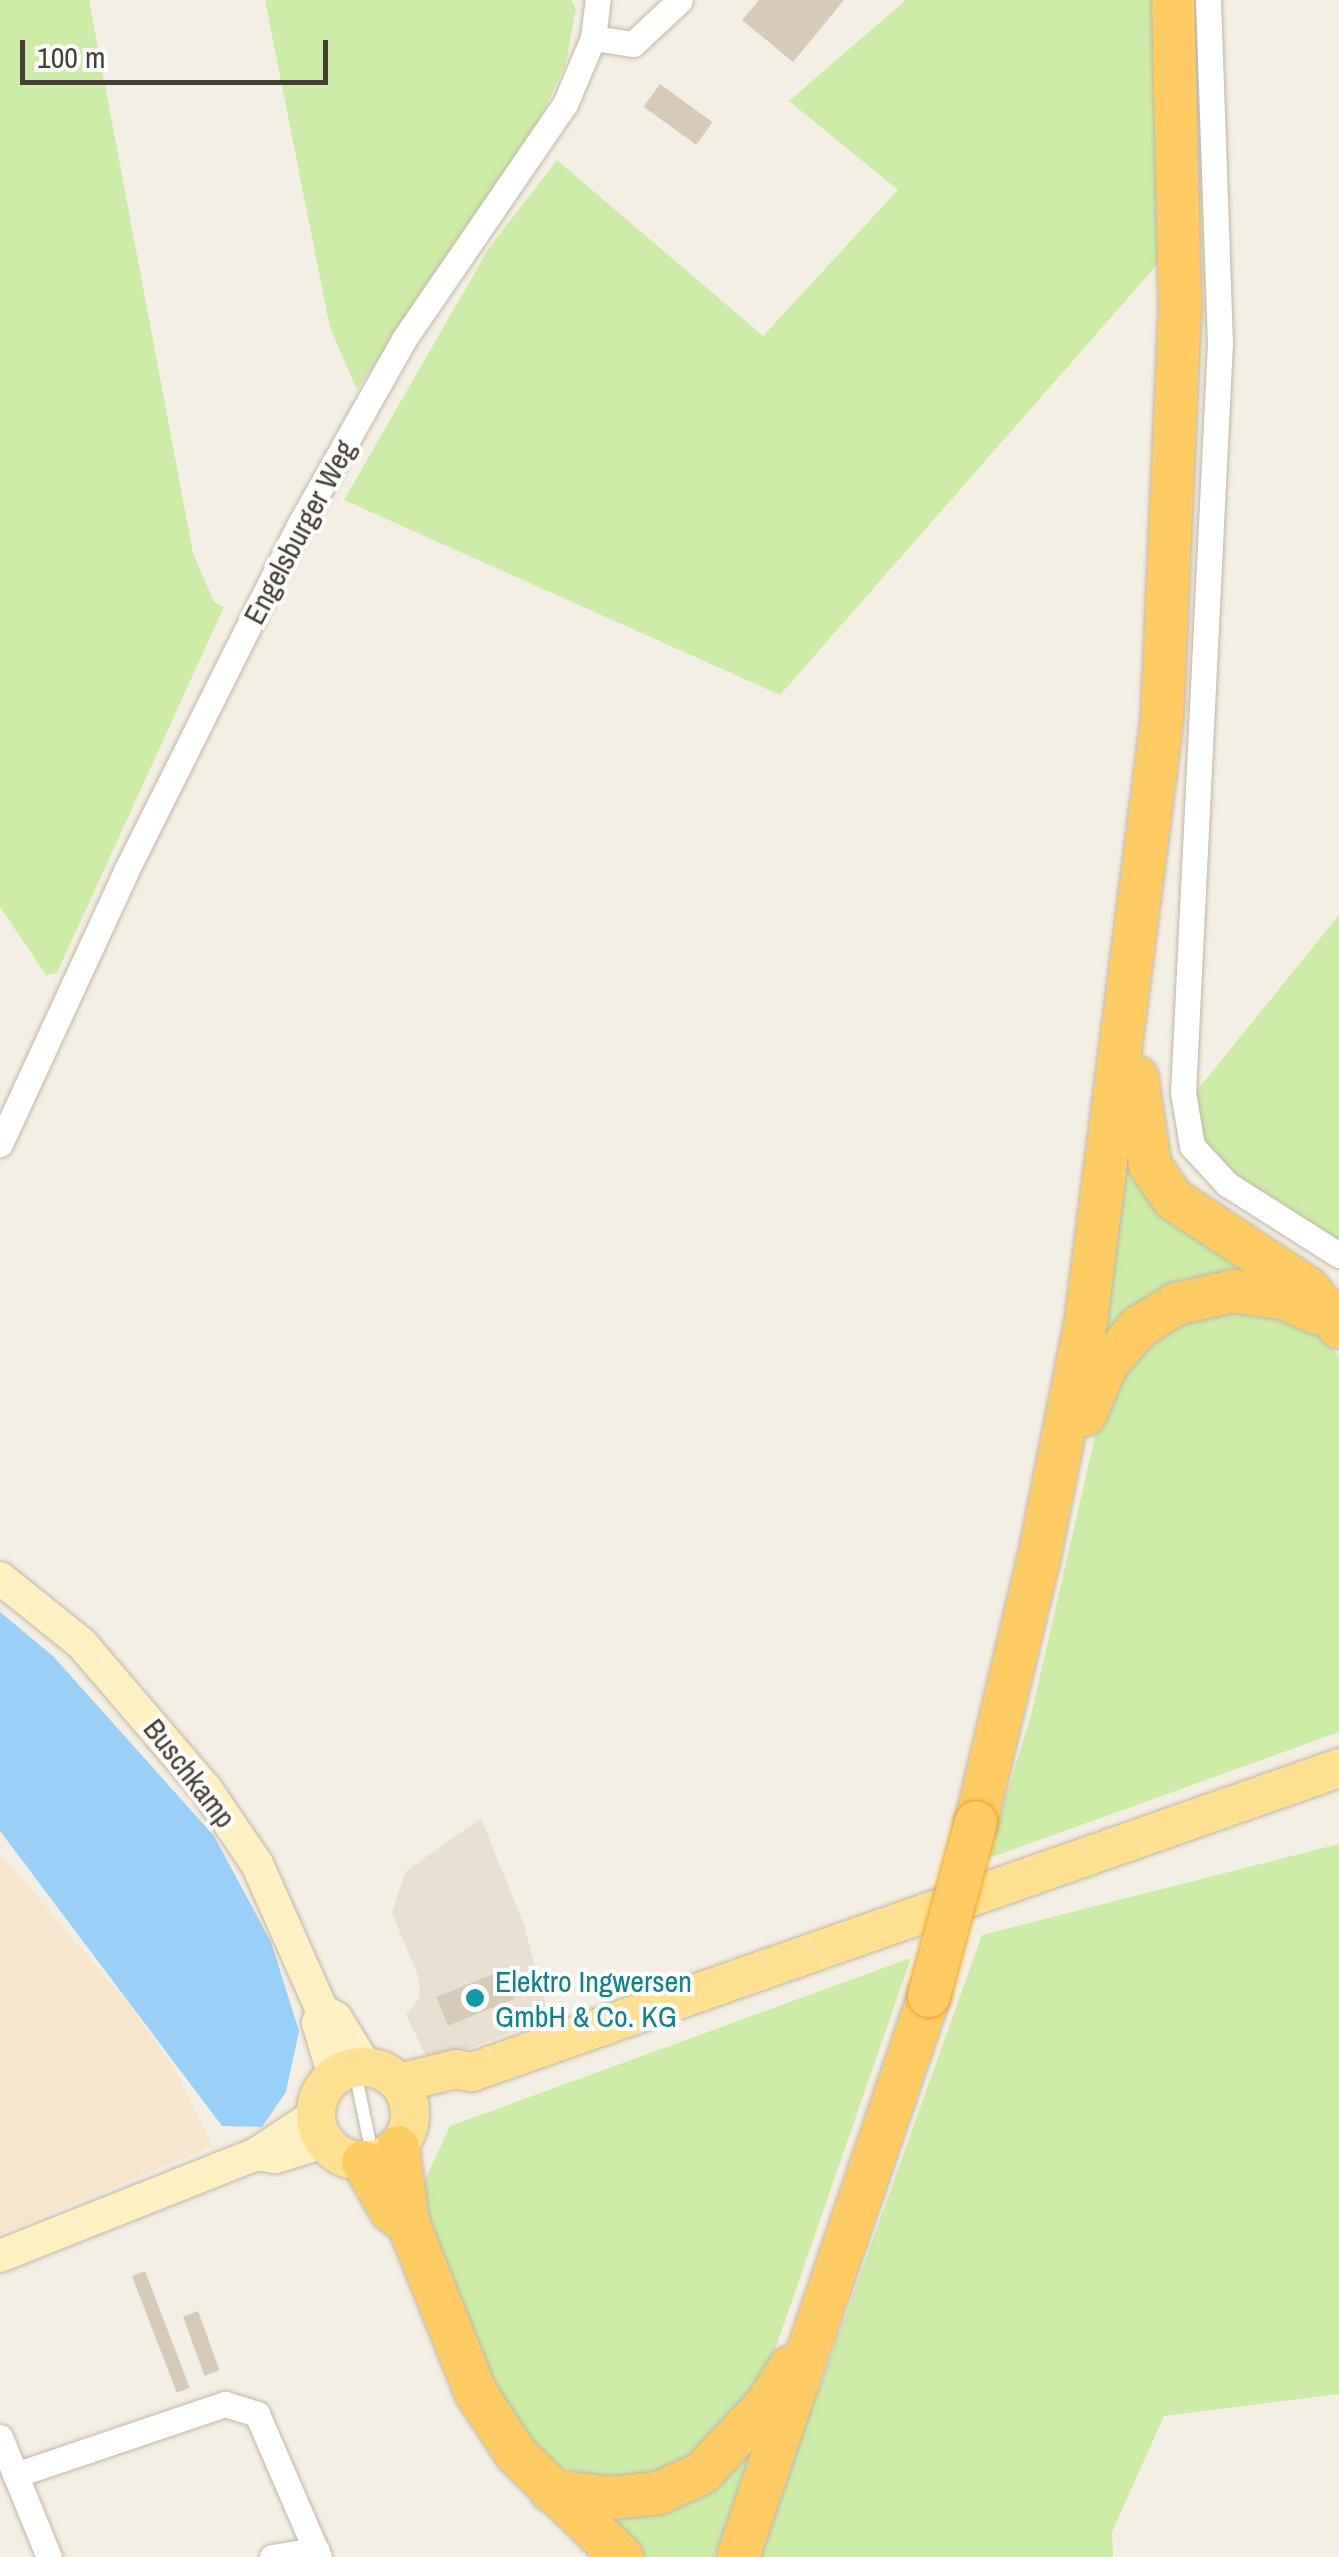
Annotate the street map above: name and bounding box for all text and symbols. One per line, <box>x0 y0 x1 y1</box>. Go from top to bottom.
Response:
scale bar <box>25 20 332 82</box>
text: 100 m <box>37 37 105 77</box>
street label: Engelsburger Weg <box>235 434 363 630</box>
street label: Buschkamp <box>136 1711 244 1835</box>
place label: Elektro Ingwersen GmbH & Co. KG <box>495 1963 692 2034</box>
marker: Elektro Ingwersen GmbH & Co. KG <box>464 1987 486 2009</box>

